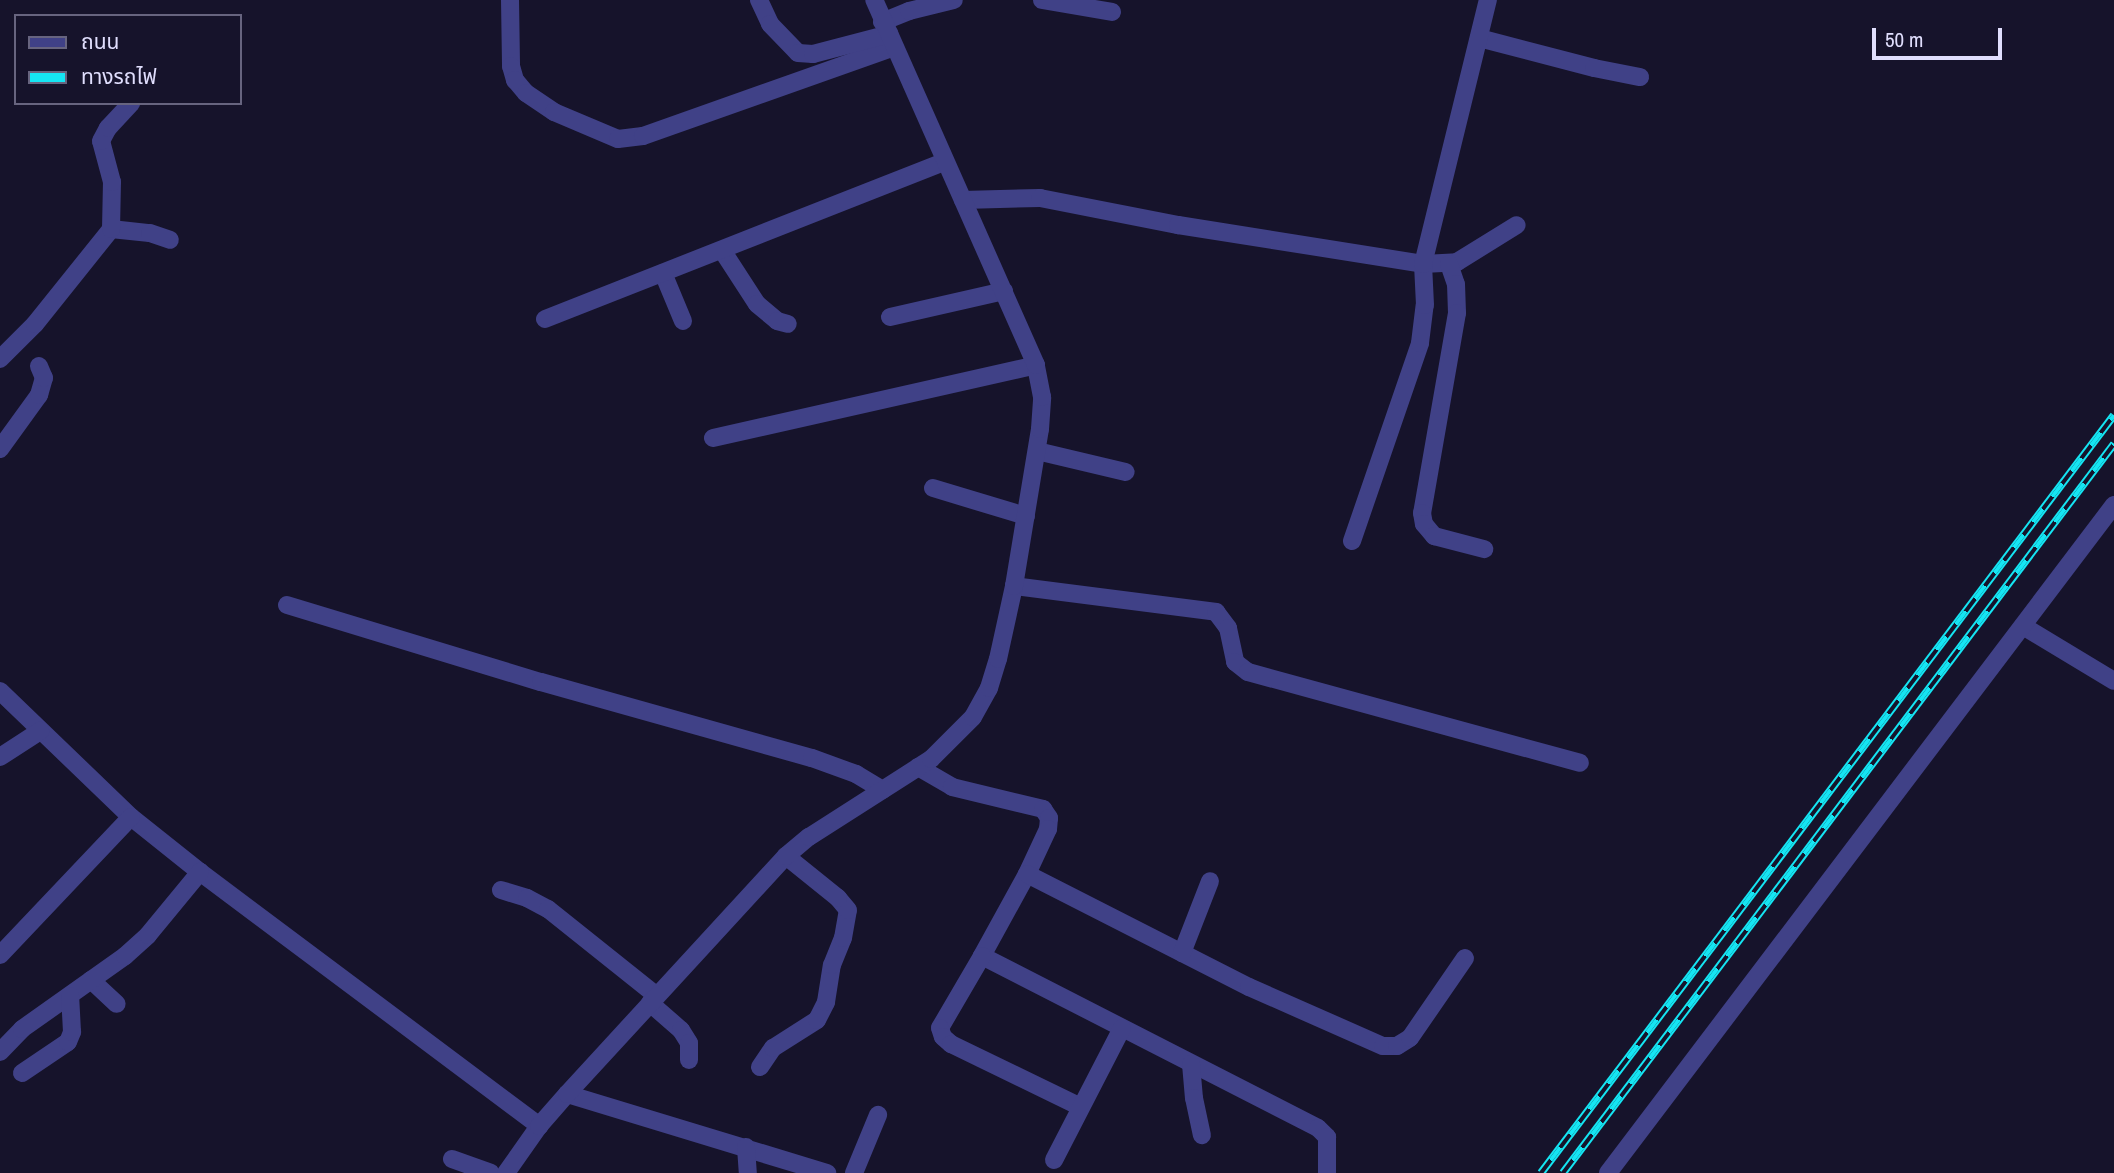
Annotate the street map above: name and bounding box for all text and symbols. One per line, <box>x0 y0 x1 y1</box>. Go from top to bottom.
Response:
legend <box>14 14 242 105</box>
scale bar <box>1876 14 2006 58</box>
text: 50 m <box>1885 25 1923 54</box>
text: ถนน <box>81 27 119 56</box>
text: ทางรถไฟ <box>81 62 157 91</box>

